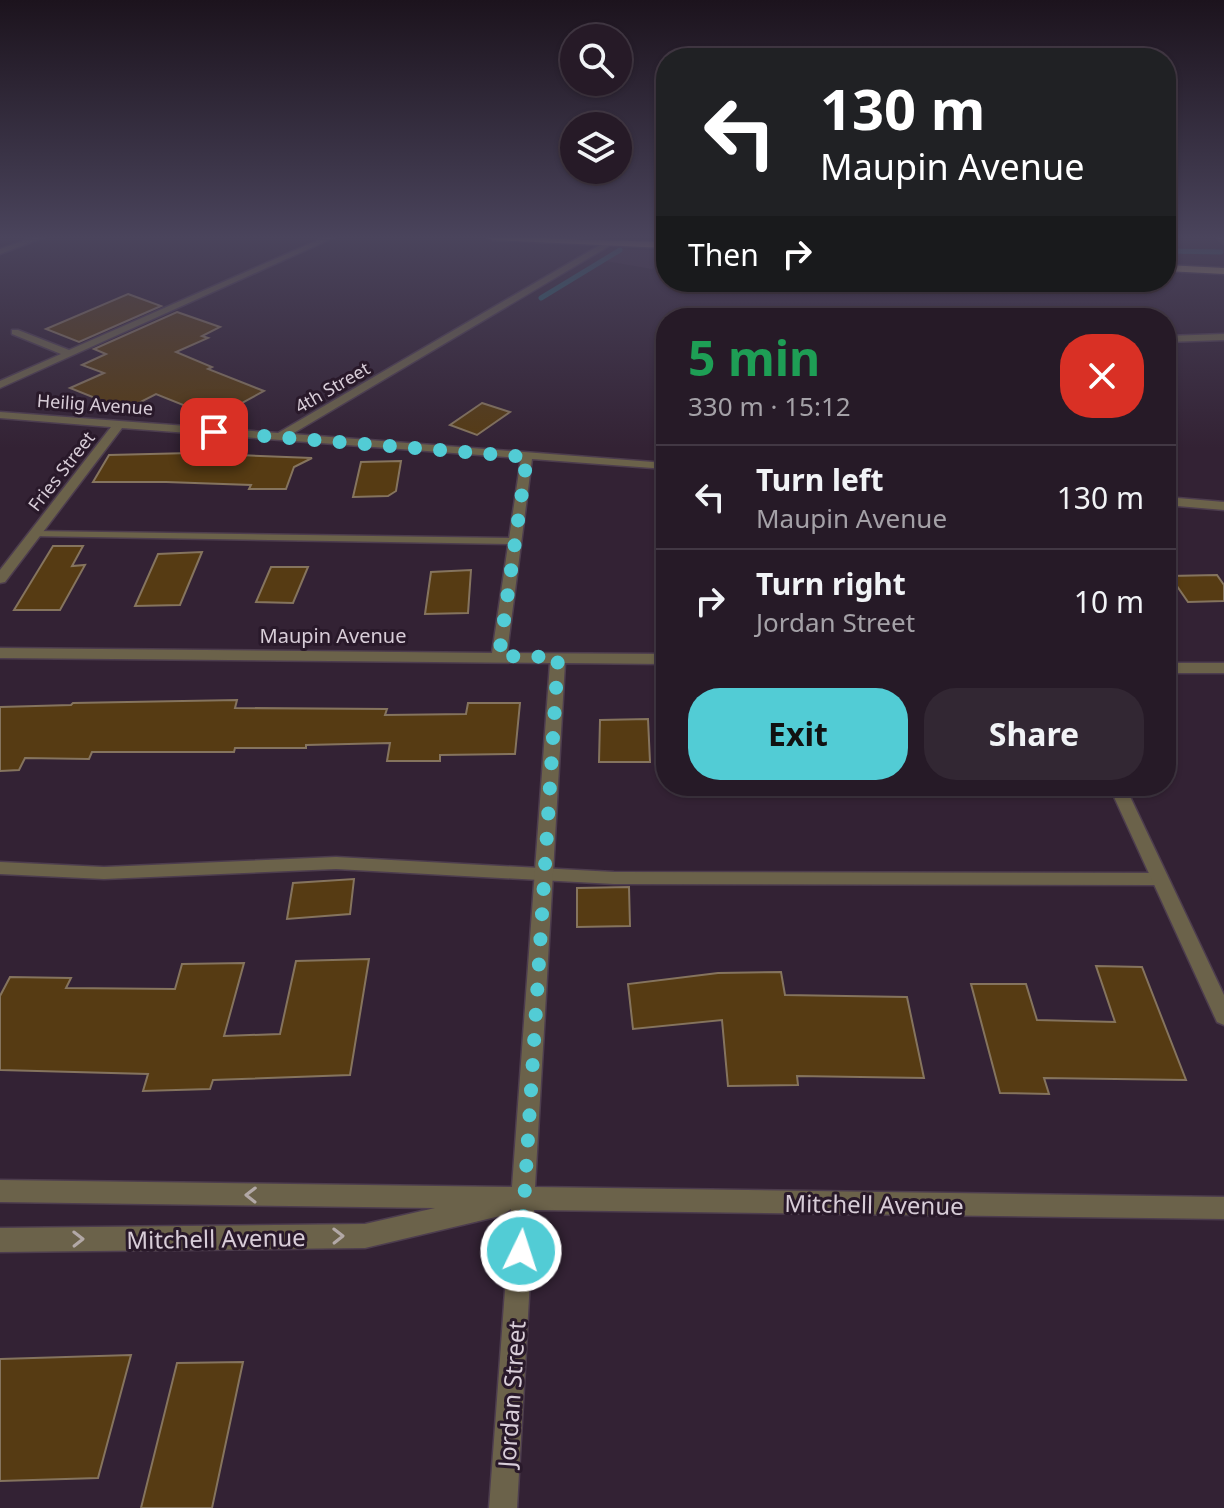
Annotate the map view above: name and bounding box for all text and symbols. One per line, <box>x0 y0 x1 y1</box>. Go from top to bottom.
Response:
map controls <box>560 24 632 184</box>
button: search <box>560 24 632 96</box>
text: 130 m <box>820 70 985 146</box>
icon: left <box>688 80 792 184</box>
button: layers <box>560 112 632 184</box>
text: Maupin Avenue <box>820 142 1085 191</box>
icon: right <box>775 232 819 276</box>
text: Then <box>688 234 759 275</box>
text: 5 min <box>688 325 820 390</box>
button: close <box>1060 334 1144 418</box>
street label: 4th Street <box>290 356 374 418</box>
street label: Heilig Avenue <box>36 388 154 420</box>
text: 330 m · 15:12 <box>688 388 851 424</box>
pin <box>180 398 248 466</box>
icon: arrive <box>192 410 236 454</box>
street label: Fries Street <box>22 426 100 516</box>
text: Turn left <box>756 459 884 500</box>
icon: left <box>688 475 732 519</box>
text: 130 m <box>1057 477 1144 518</box>
text: Maupin Avenue <box>756 500 947 536</box>
text: Turn right <box>756 563 906 604</box>
icon: right <box>688 579 732 623</box>
text: 10 m <box>1074 581 1144 622</box>
text: Jordan Street <box>756 604 915 640</box>
street label: Maupin Avenue <box>260 622 406 649</box>
button: Exit <box>688 688 908 780</box>
button: Share <box>924 688 1144 780</box>
one-way arrow <box>244 1186 257 1204</box>
street label: Mitchell Avenue <box>784 1186 964 1222</box>
position arrow <box>479 1209 563 1293</box>
street label: Mitchell Avenue <box>126 1220 306 1256</box>
one-way arrow <box>332 1228 345 1245</box>
one-way arrow <box>72 1230 85 1248</box>
street label: Jordan Street <box>489 1319 533 1470</box>

